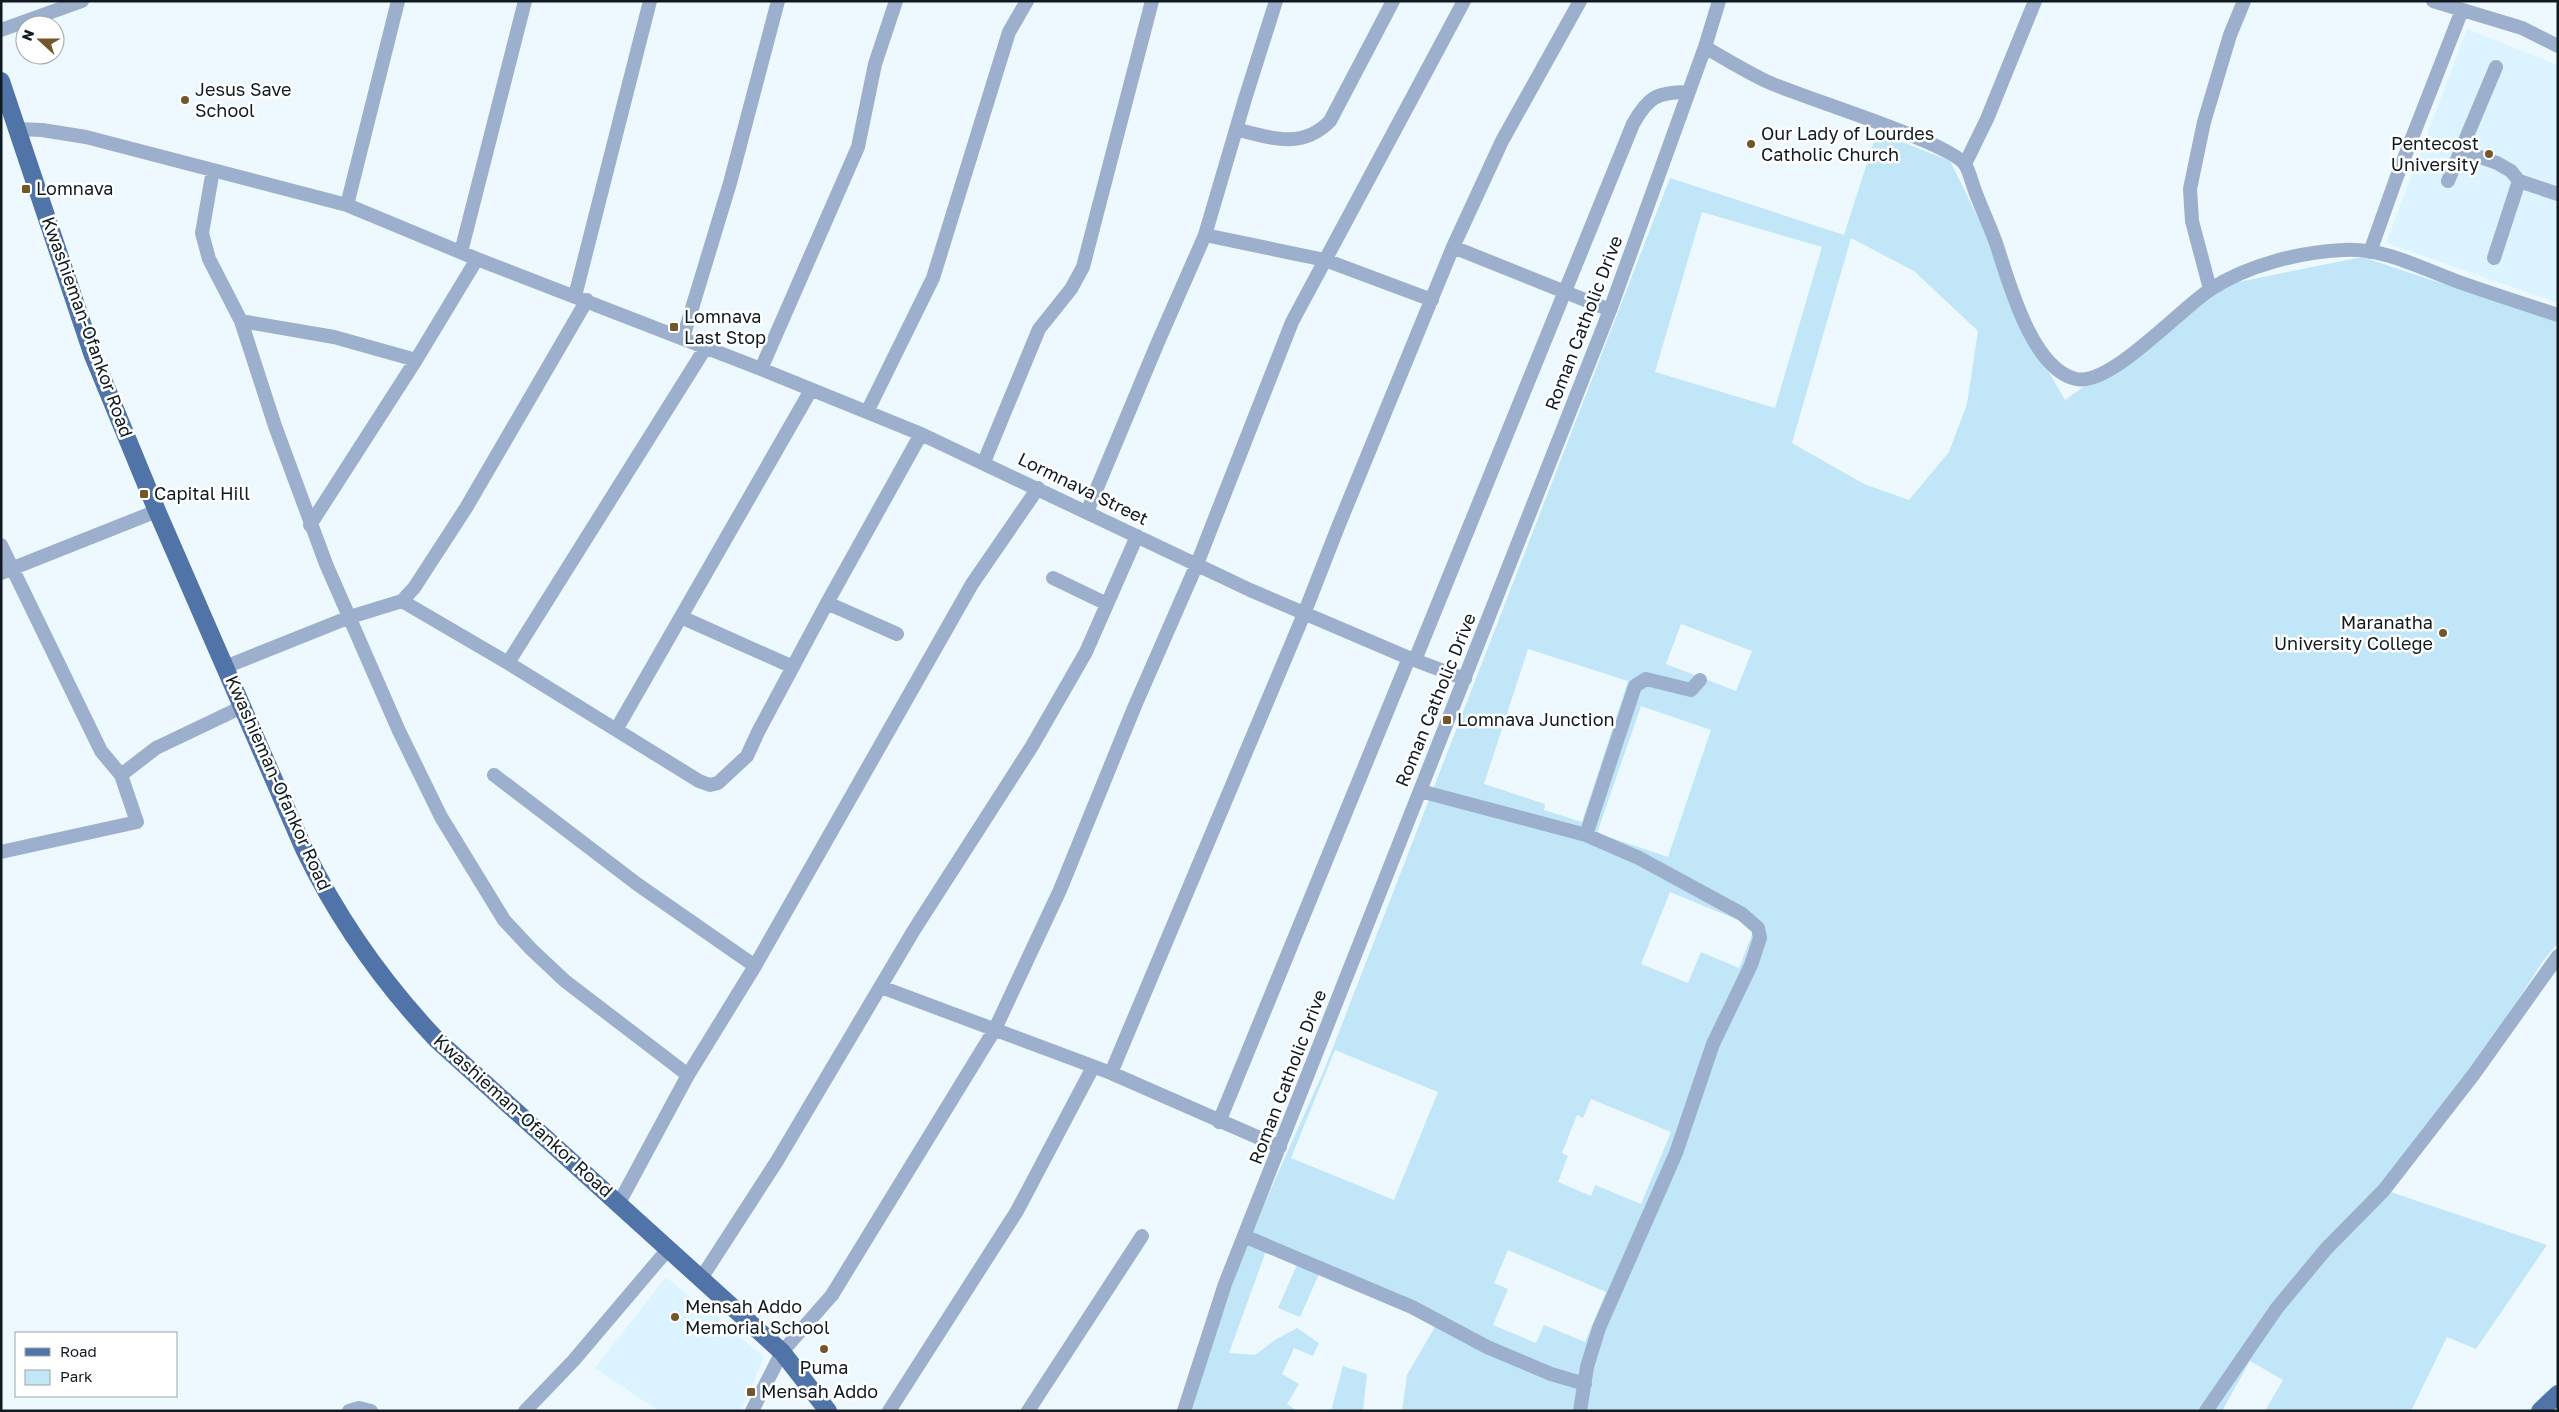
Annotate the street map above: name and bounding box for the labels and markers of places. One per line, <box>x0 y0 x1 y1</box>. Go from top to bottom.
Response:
place label: Jesus Save School <box>195 78 291 121</box>
marker: Jesus Save School <box>179 94 191 106</box>
place label: Our Lady of Lourdes Catholic Church <box>1761 122 1934 165</box>
place label: Pentecost University <box>2391 132 2479 175</box>
marker: Our Lady of Lourdes Catholic Church <box>1745 138 1757 150</box>
marker: Pentecost University <box>2483 148 2495 160</box>
place label: Lomnava <box>36 177 113 199</box>
marker: Lomnava <box>20 183 32 195</box>
place label: Lomnava Last Stop <box>684 305 766 348</box>
marker: Lomnava Last Stop <box>668 321 680 333</box>
place label: Capital Hill <box>154 482 250 504</box>
marker: Capital Hill <box>138 488 150 500</box>
place label: Maranatha University College <box>2274 611 2433 654</box>
marker: Maranatha University College <box>2437 627 2449 639</box>
place label: Lomnava Junction <box>1457 708 1615 730</box>
marker: Lomnava Junction <box>1441 714 1453 726</box>
place label: Mensah Addo Memorial School <box>685 1295 830 1338</box>
marker: Mensah Addo Memorial School <box>669 1311 681 1323</box>
marker: Puma <box>818 1343 830 1355</box>
place label: Puma <box>800 1356 848 1378</box>
place label: Mensah Addo <box>761 1380 878 1402</box>
marker: Mensah Addo <box>745 1386 757 1398</box>

